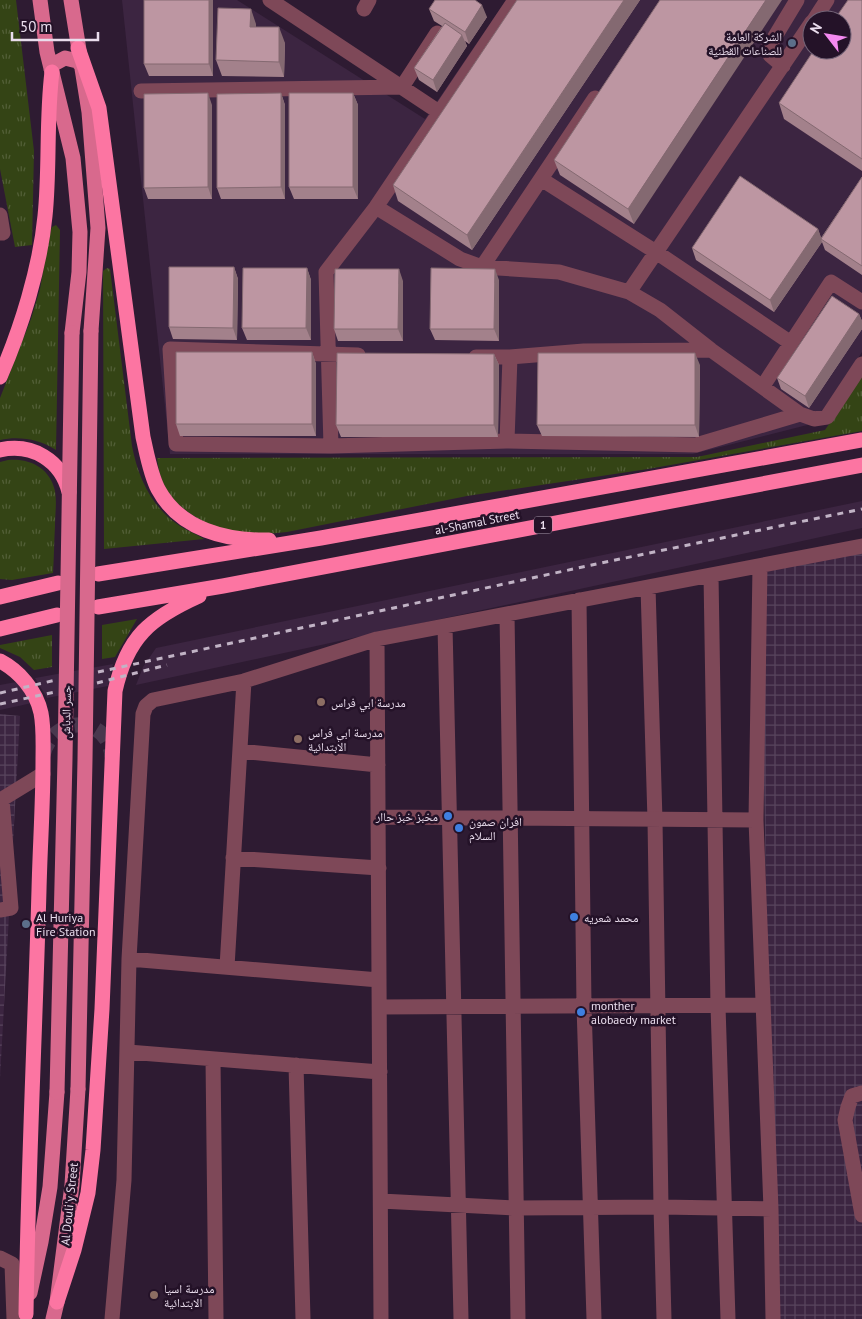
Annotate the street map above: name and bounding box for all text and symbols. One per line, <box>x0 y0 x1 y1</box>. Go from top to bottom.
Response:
scale bar <box>12 10 99 42</box>
north arrow <box>802 10 852 60</box>
text: 50 m <box>20 17 53 36</box>
text: N <box>806 20 826 37</box>
place label: الشركة العامة للصناعات القطنية <box>708 29 782 58</box>
marker: الشركة العامة للصناعات القطنية <box>786 37 798 49</box>
street label: al-Shamal Street <box>433 506 521 538</box>
road number: 1 <box>534 516 552 534</box>
street label: جسر الدباش <box>58 685 74 739</box>
place label: مدرسة ابي فراس <box>331 695 406 713</box>
marker: مدرسة ابي فراس <box>315 696 327 708</box>
place label: مدرسة ابي فراس الابتدائية <box>308 725 383 754</box>
marker: مدرسة ابي فراس الابتدائية <box>292 733 304 745</box>
place label: مخبز خبز حاار <box>375 809 438 824</box>
marker: مخبز خبز حاار <box>442 810 454 822</box>
place label: افران صمون السلام <box>469 814 522 844</box>
marker: افران صمون السلام <box>453 822 465 834</box>
place label: Al Huriya Fire Station <box>36 910 95 939</box>
place label: محمد شعريه <box>584 910 639 925</box>
marker: محمد شعريه <box>568 911 580 923</box>
marker: Al Huriya Fire Station <box>20 918 32 930</box>
place label: monther alobaedy market <box>591 998 676 1027</box>
marker: monther alobaedy market <box>575 1006 587 1018</box>
street label: Al Douli'y Street <box>57 1162 81 1246</box>
place label: مدرسة اسيا الابتدائية <box>164 1281 214 1310</box>
marker: مدرسة اسيا الابتدائية <box>148 1289 160 1301</box>

